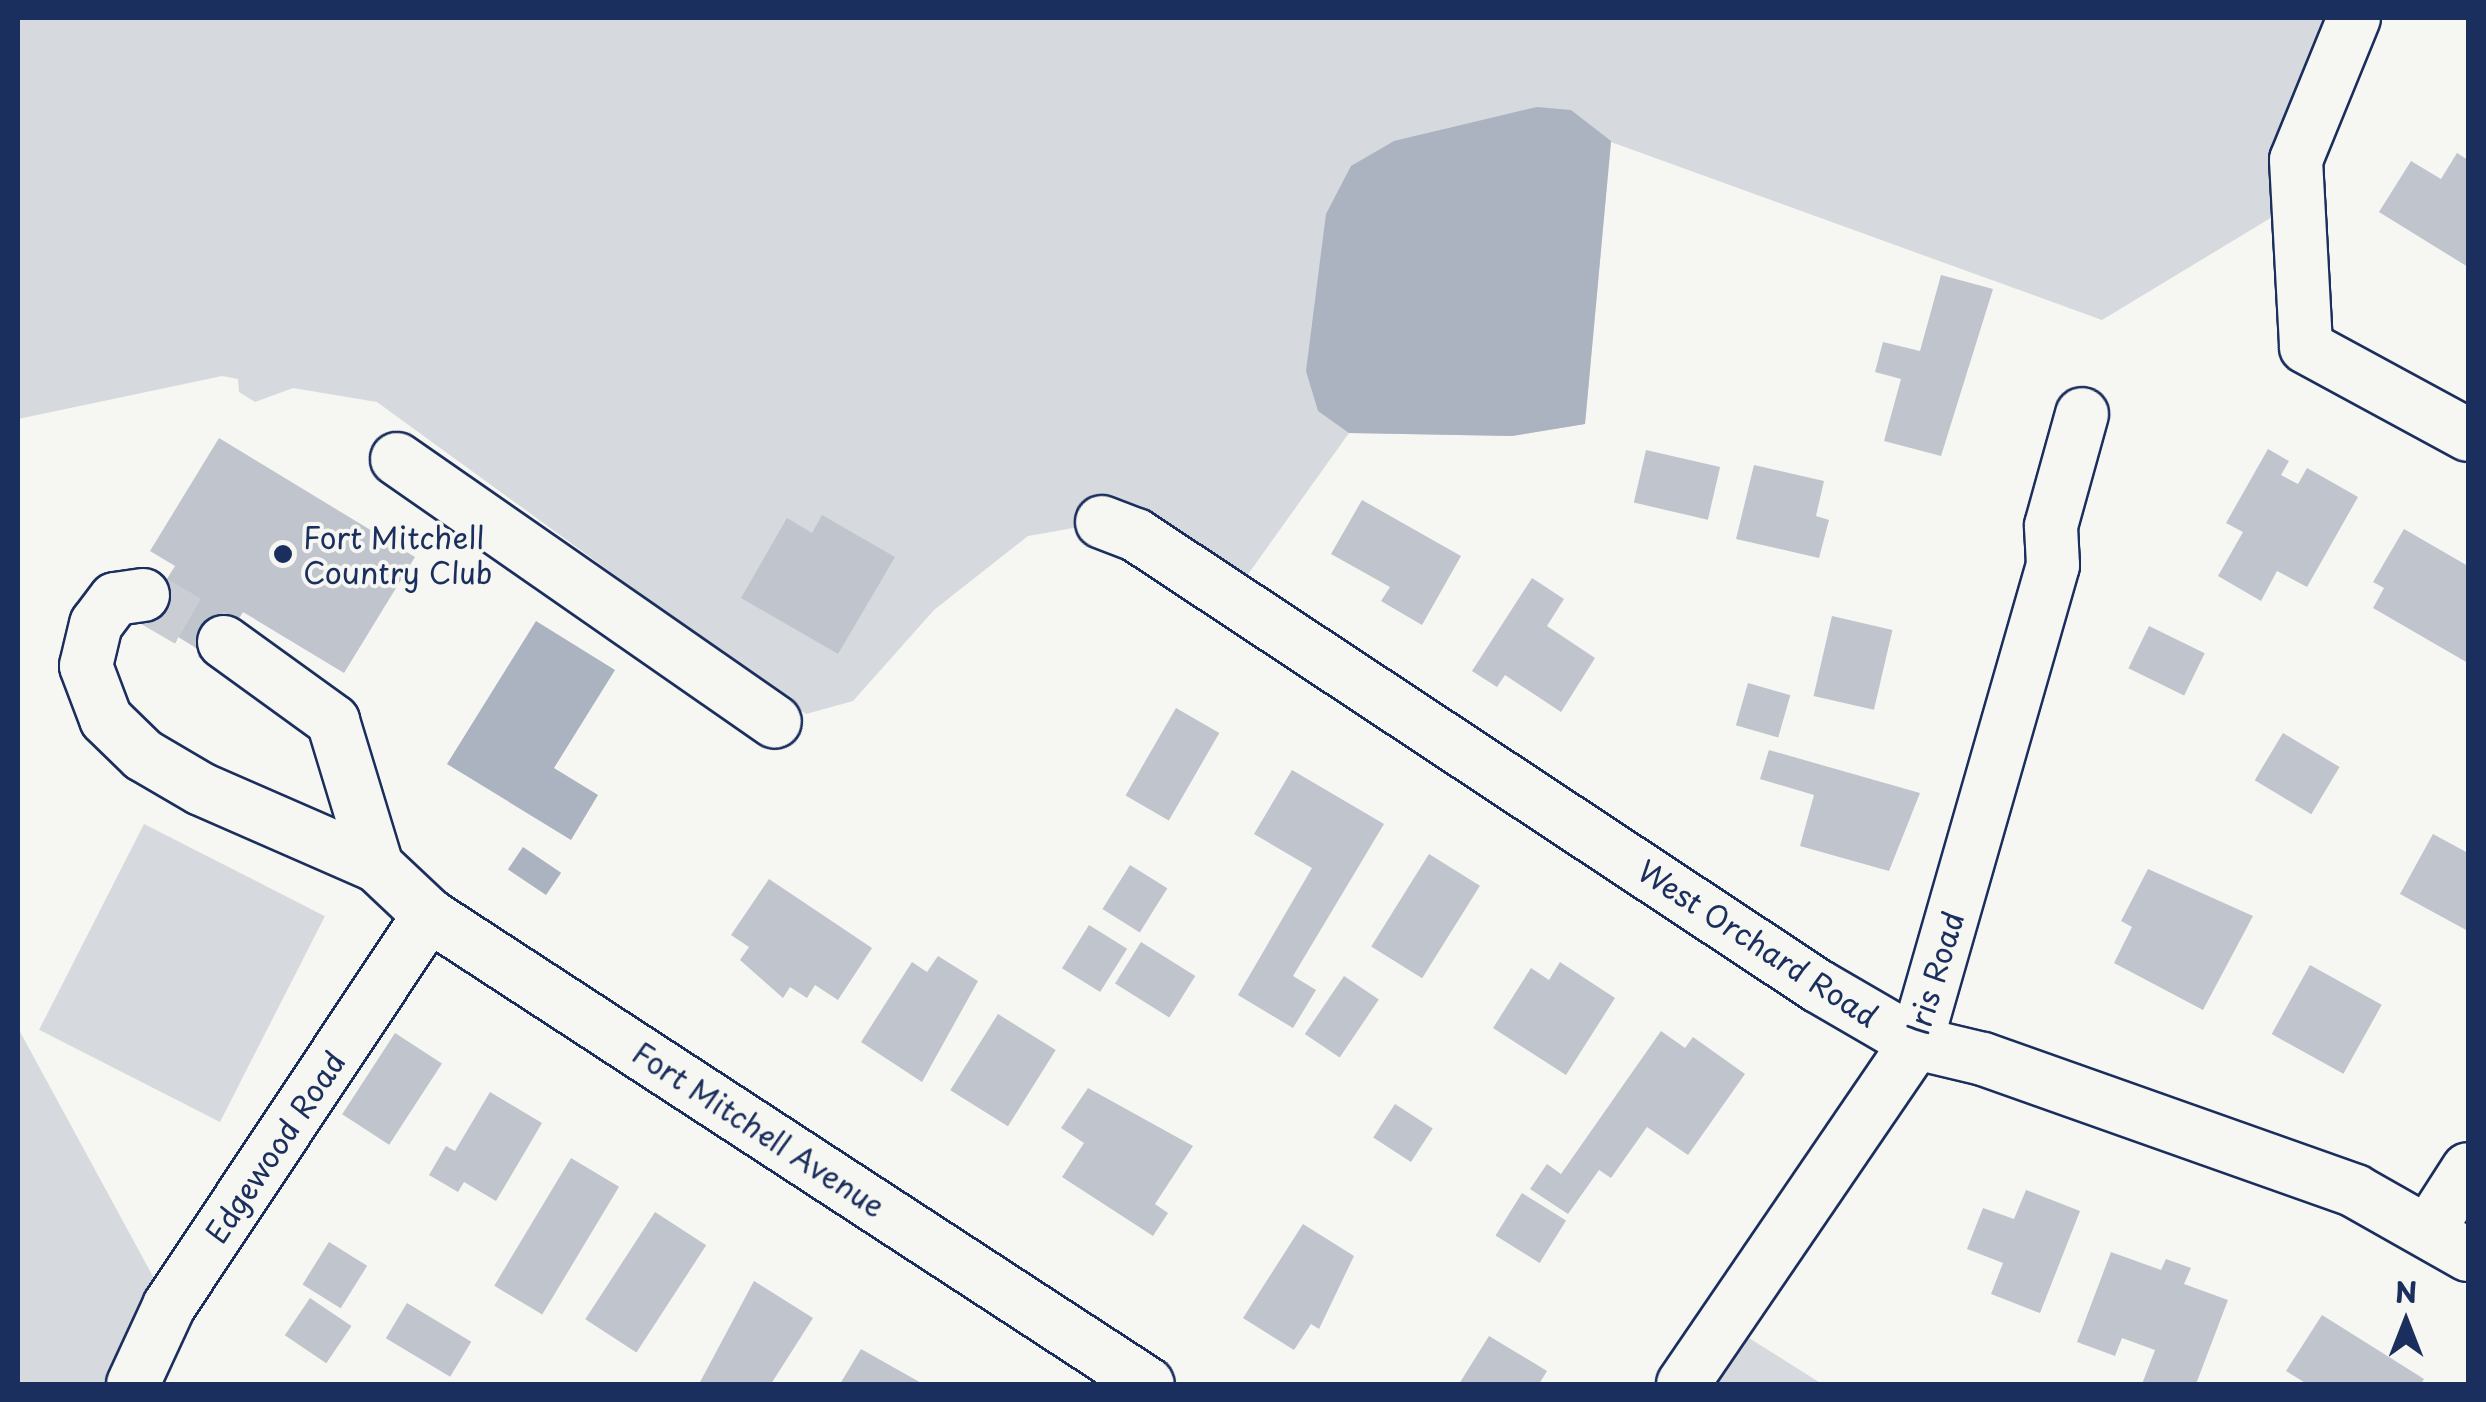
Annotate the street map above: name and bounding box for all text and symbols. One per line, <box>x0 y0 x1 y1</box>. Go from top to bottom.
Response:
place label: Fort Mitchell Country Club <box>303 519 495 590</box>
marker: Fort Mitchell Country Club <box>272 543 294 565</box>
street label: West Orchard Road <box>1630 851 1886 1035</box>
street label: Iris Road <box>1899 907 1971 1039</box>
street label: Fort Mitchell Avenue <box>625 1033 893 1225</box>
street label: Edgewood Road <box>197 1044 353 1250</box>
text: N <box>2395 1270 2417 1313</box>
north arrow <box>2356 1272 2456 1372</box>

